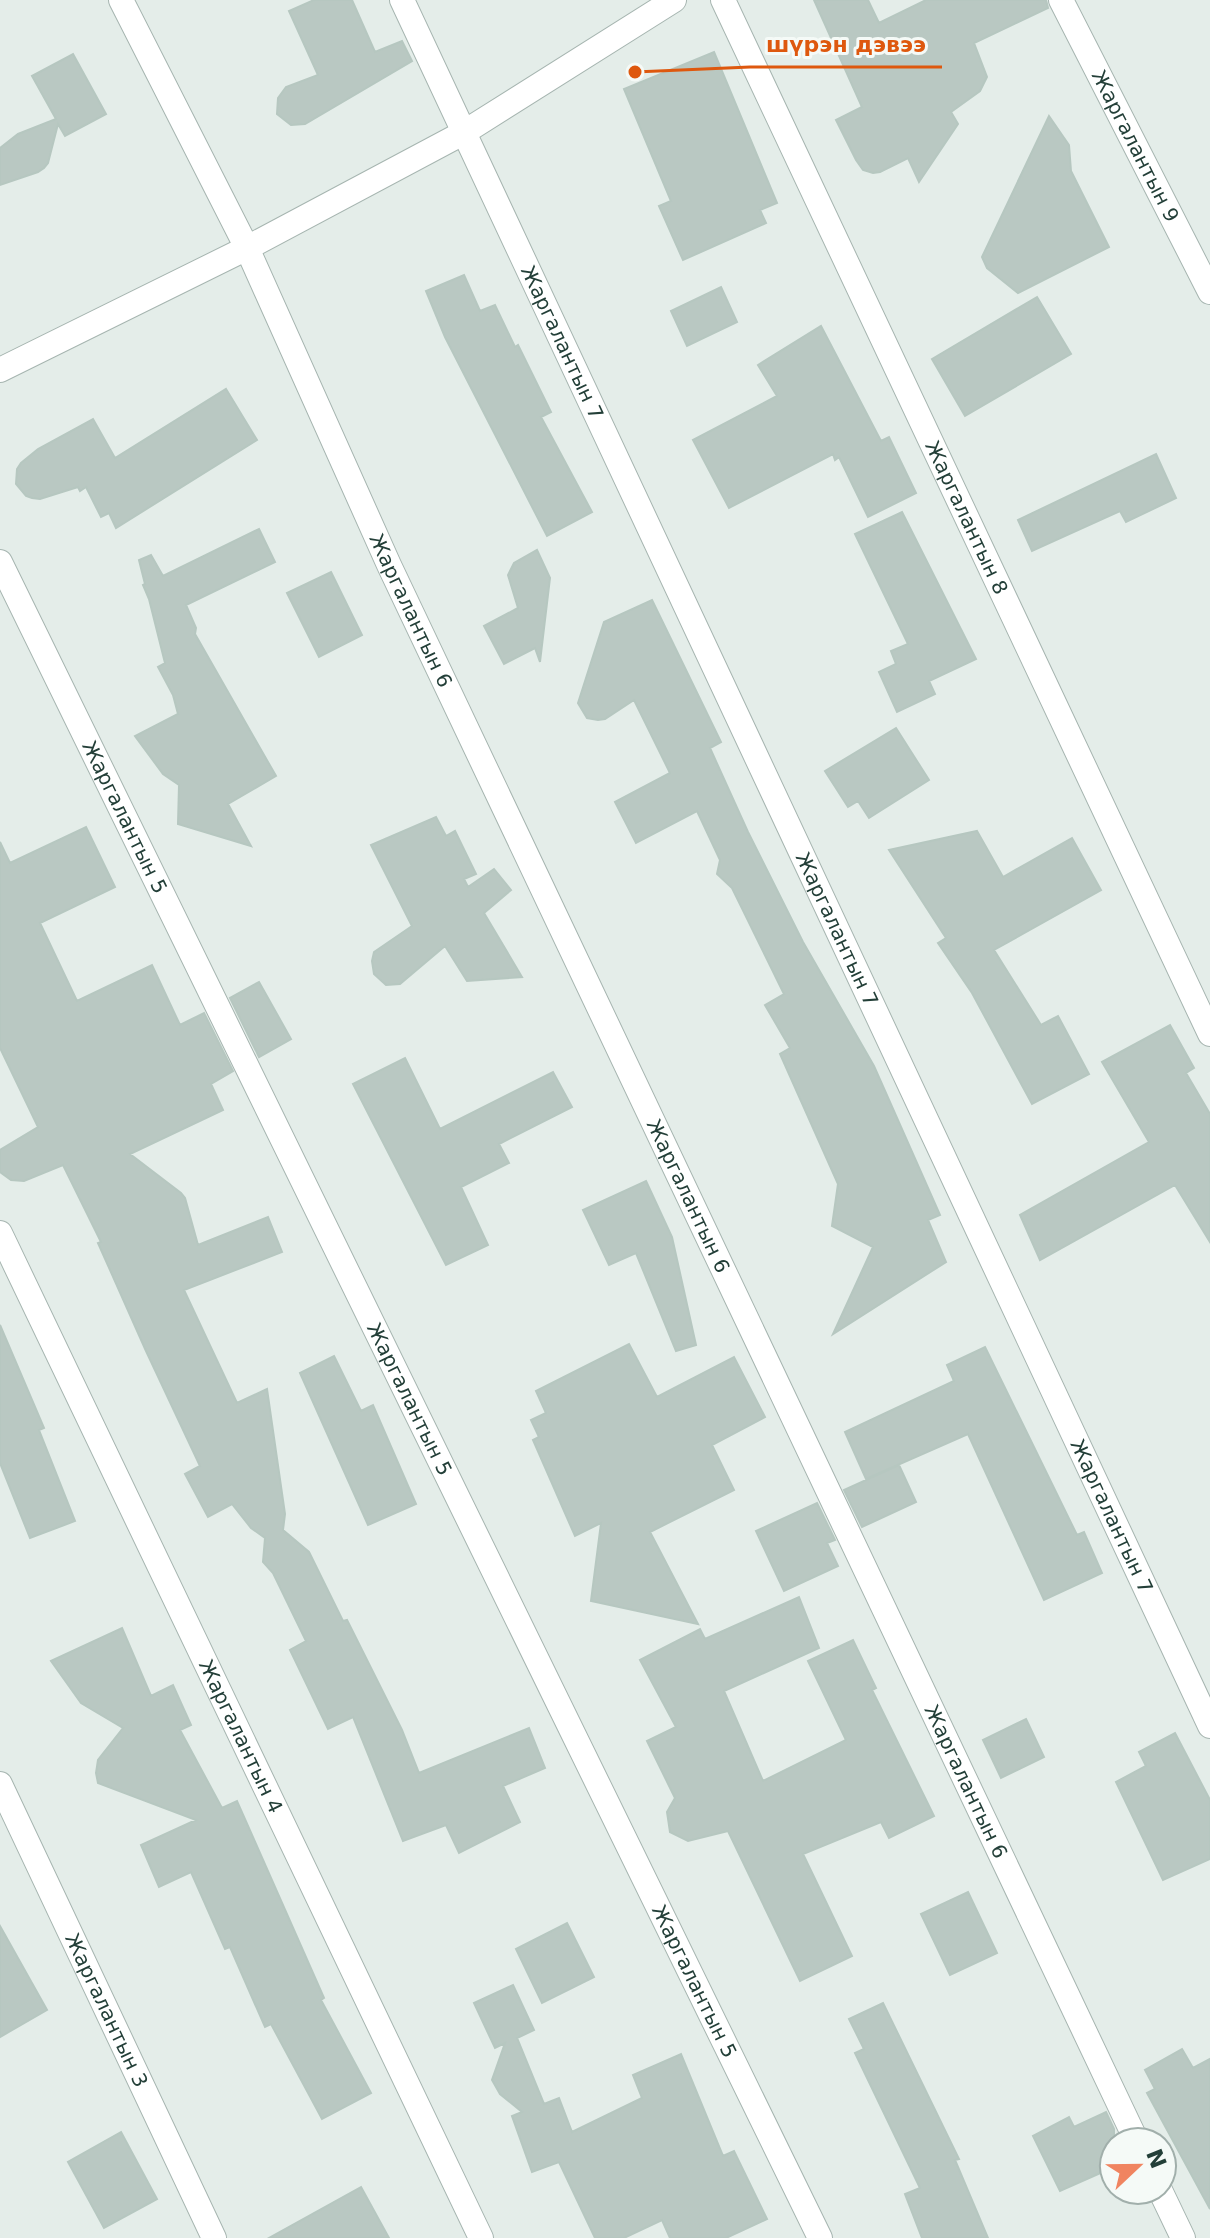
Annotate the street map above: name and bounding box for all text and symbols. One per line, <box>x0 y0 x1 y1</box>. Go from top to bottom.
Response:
callout: шүрэн дэвээ <box>750 21 942 67</box>
text: шүрэн дэвээ <box>766 32 926 57</box>
street label: Жаргалантын 9 <box>1087 66 1184 226</box>
street label: Жаргалантын 7 <box>516 262 609 423</box>
street label: Жаргалантын 8 <box>920 437 1013 598</box>
street label: Жаргалантын 6 <box>365 530 457 691</box>
street label: Жаргалантын 5 <box>77 737 172 897</box>
street label: Жаргалантын 7 <box>791 848 883 1010</box>
street label: Жаргалантын 6 <box>642 1115 735 1277</box>
street label: Жаргалантын 5 <box>362 1319 457 1479</box>
street label: Жаргалантын 7 <box>1065 1435 1158 1597</box>
street label: Жаргалантын 4 <box>194 1656 288 1817</box>
street label: Жаргалантын 6 <box>919 1701 1013 1862</box>
street label: Жаргалантын 5 <box>647 1901 742 2062</box>
street label: Жаргалантын 3 <box>60 1929 153 2091</box>
north arrow <box>1098 2126 1178 2206</box>
text: N <box>1141 2145 1171 2172</box>

